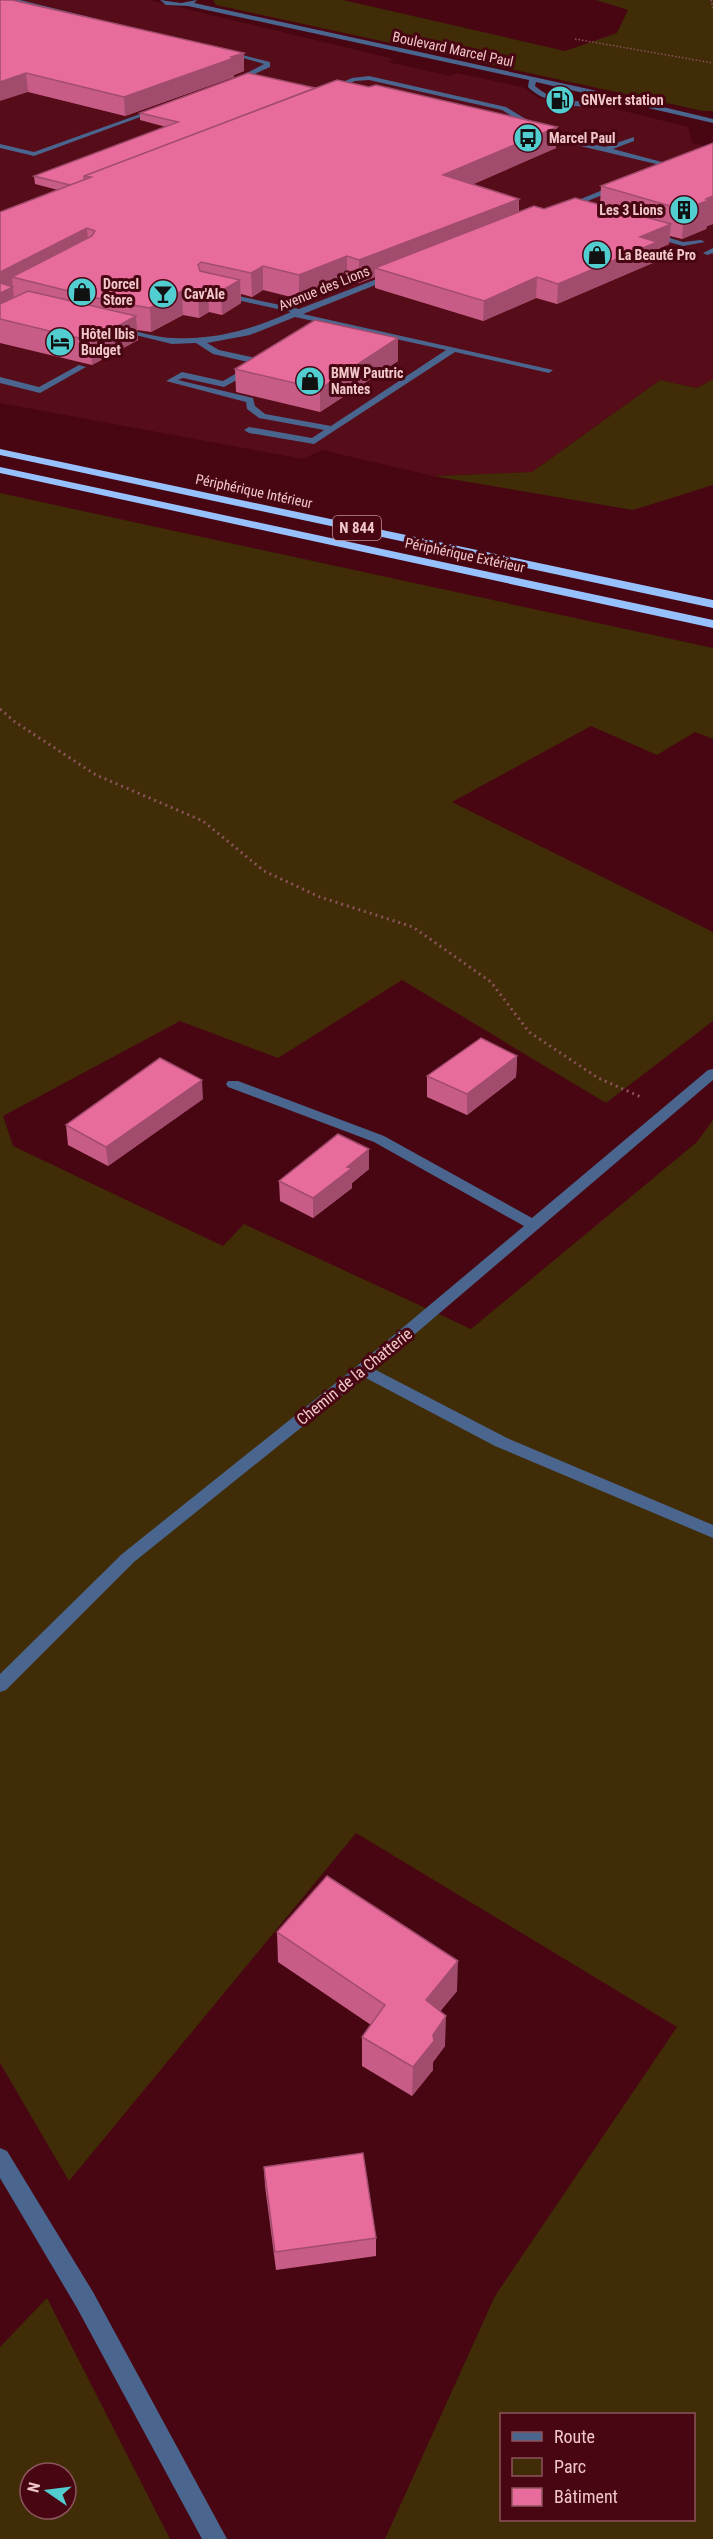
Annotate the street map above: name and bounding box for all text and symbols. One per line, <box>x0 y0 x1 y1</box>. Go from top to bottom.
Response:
street label: Boulevard Marcel Paul <box>391 28 515 70</box>
fuel station icon: GNVert station <box>544 84 576 116</box>
place label: GNVert station <box>581 92 664 108</box>
bus stop icon: Marcel Paul <box>512 122 544 154</box>
place label: Marcel Paul <box>549 130 616 146</box>
building icon: Les 3 Lions <box>668 194 700 226</box>
place label: Les 3 Lions <box>599 202 663 218</box>
shop icon: La Beauté Pro <box>581 239 613 271</box>
place label: La Beauté Pro <box>618 247 696 263</box>
street label: Avenue des Lions <box>276 262 372 314</box>
shop icon: Dorcel Store <box>66 276 98 308</box>
place label: Dorcel Store <box>103 276 139 308</box>
bar icon: Cav'Ale <box>147 278 179 310</box>
place label: Cav'Ale <box>184 286 225 302</box>
hotel icon: Hôtel Ibis Budget <box>44 326 76 358</box>
place label: Hôtel Ibis Budget <box>81 326 135 358</box>
shop icon: BMW Pautric Nantes <box>294 365 326 397</box>
place label: BMW Pautric Nantes <box>331 365 404 397</box>
street label: Périphérique Intérieur <box>194 471 314 511</box>
road number: N 844 <box>333 516 381 540</box>
street label: Périphérique Extérieur <box>404 535 526 575</box>
street label: Chemin de la Chatterie <box>293 1324 416 1429</box>
legend <box>500 2413 695 2521</box>
text: Route <box>554 2426 595 2447</box>
text: Parc <box>554 2456 586 2477</box>
north arrow <box>18 2461 78 2521</box>
text: N <box>24 2480 44 2495</box>
text: Bâtiment <box>554 2486 618 2507</box>

